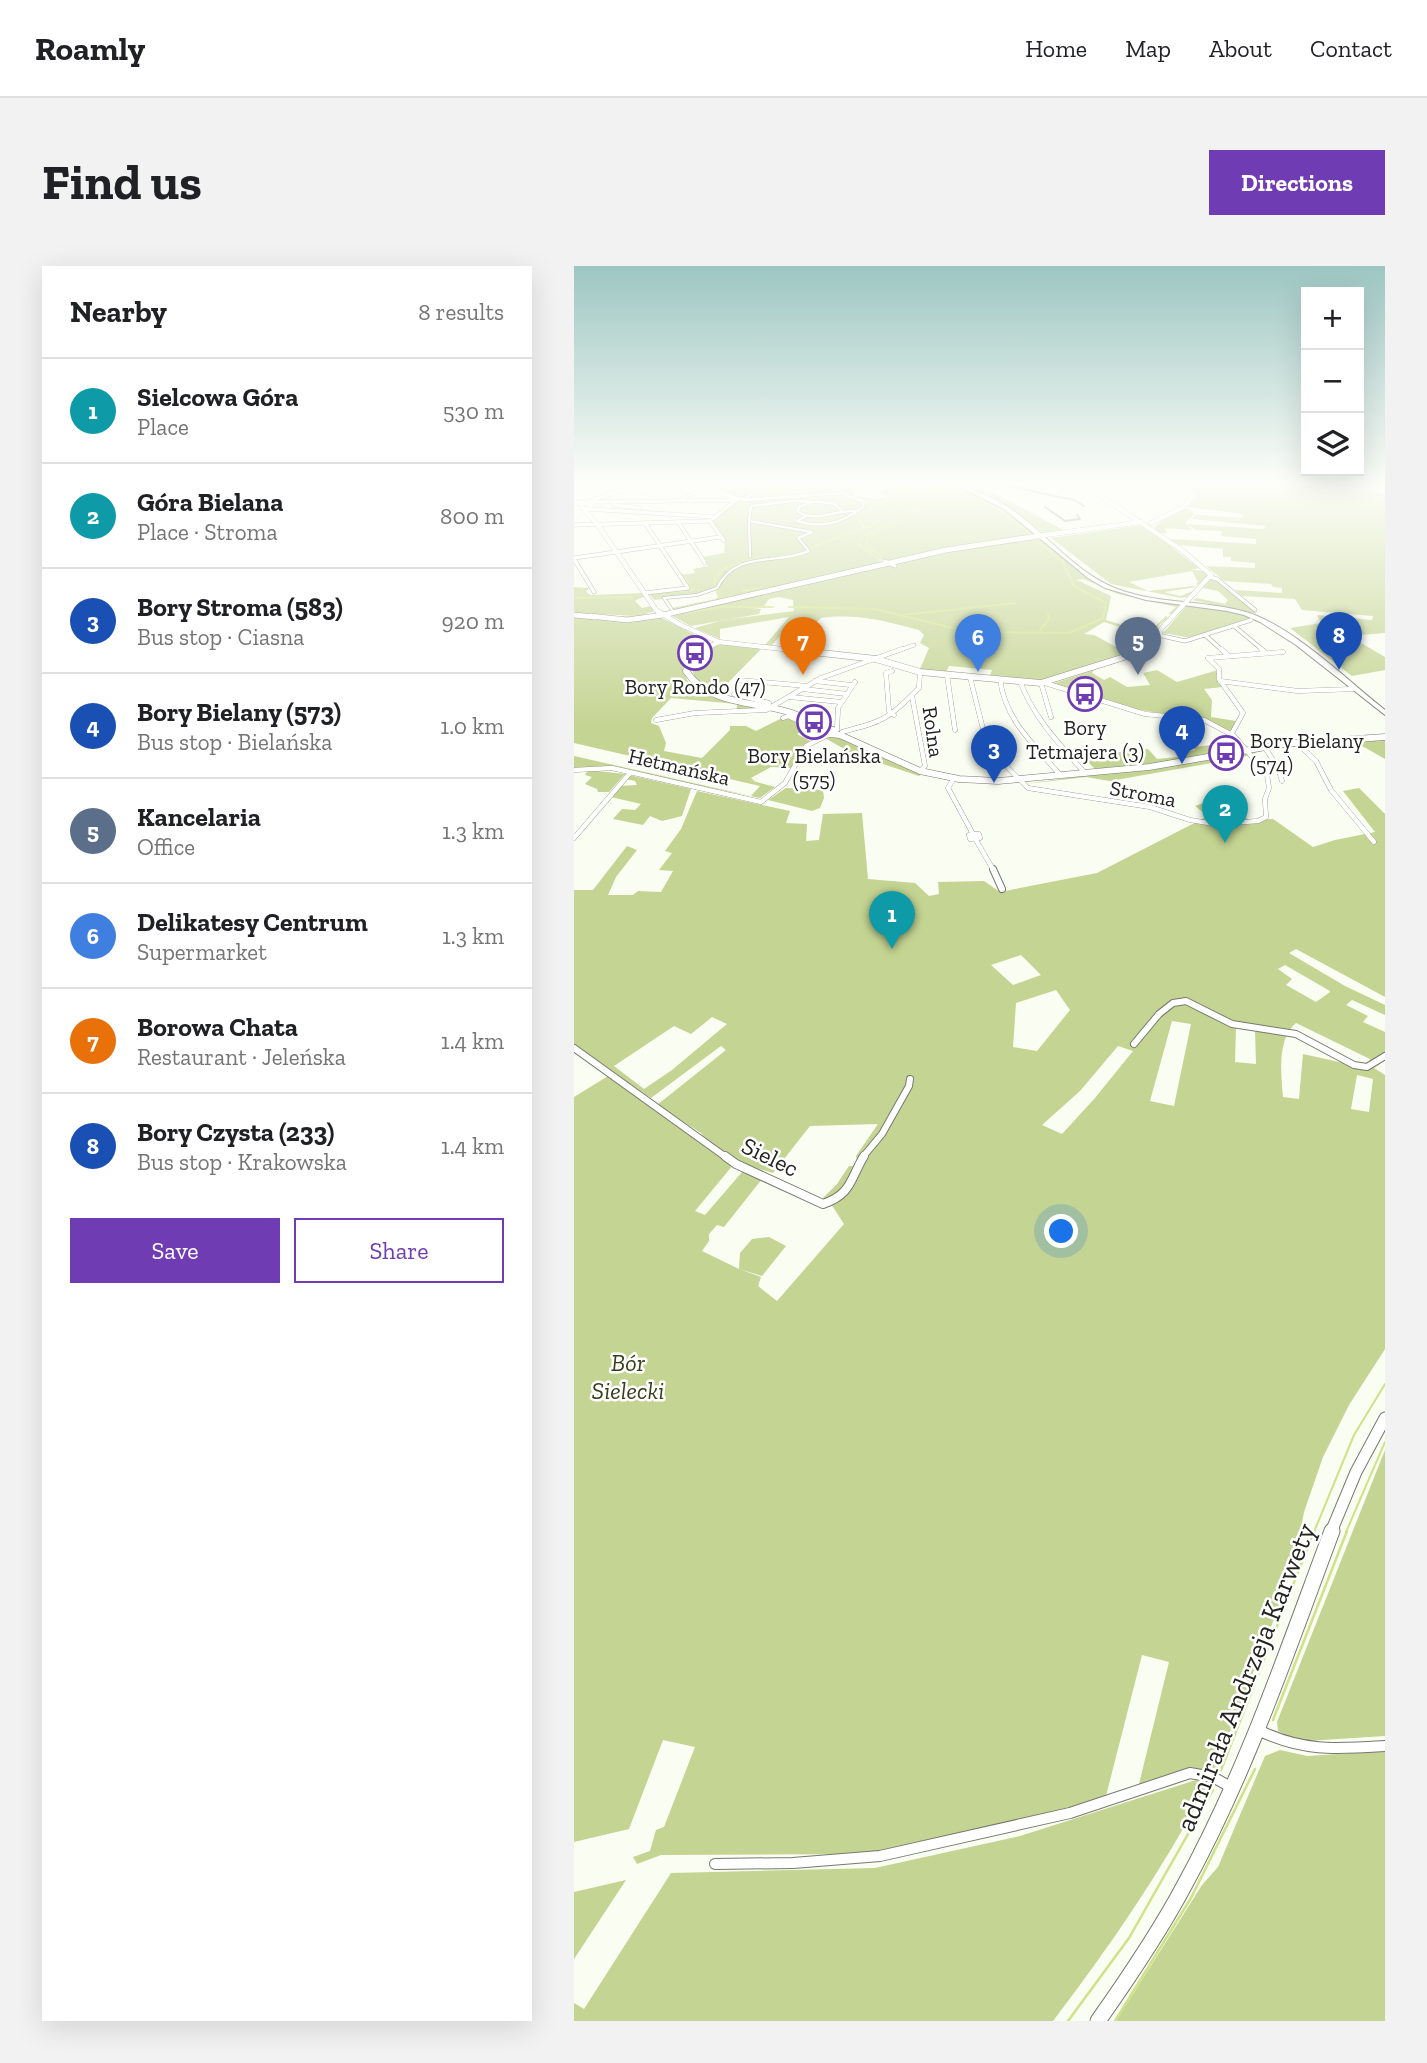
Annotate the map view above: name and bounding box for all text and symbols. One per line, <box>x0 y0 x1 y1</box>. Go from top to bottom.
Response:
text: Roamly <box>35 29 145 68</box>
text: Home <box>1025 34 1087 63</box>
text: Map <box>1125 34 1171 63</box>
text: About <box>1209 34 1272 63</box>
text: Contact <box>1310 34 1392 63</box>
button: Directions <box>1209 150 1385 215</box>
text: Find us <box>42 153 202 212</box>
map controls <box>1301 287 1364 476</box>
button: + <box>1301 287 1364 350</box>
text: Nearby <box>70 294 167 330</box>
text: 8 results <box>418 298 504 326</box>
button: − <box>1301 350 1364 413</box>
text: Sielcowa Góra <box>137 381 298 413</box>
text: 1 <box>88 397 98 425</box>
text: 530 m <box>443 397 504 425</box>
text: Place <box>137 413 189 441</box>
button: layers <box>1301 413 1364 476</box>
text: Góra Bielana <box>137 486 283 518</box>
text: 2 <box>87 502 99 530</box>
text: 800 m <box>440 502 504 530</box>
text: Place · Stroma <box>137 518 278 546</box>
text: Bory Stroma (583) <box>137 591 343 623</box>
text: 3 <box>87 607 99 635</box>
text: 920 m <box>442 607 504 635</box>
pin: 8 <box>1316 612 1362 670</box>
pin: 6 <box>955 614 1001 672</box>
pin: 7 <box>780 617 826 675</box>
pin: 5 <box>1115 617 1161 675</box>
text: Bus stop · Ciasna <box>137 623 304 651</box>
bus stop icon: Bory Rondo (47) <box>676 634 714 672</box>
place label: Bory Rondo (47) <box>624 674 766 699</box>
bus stop icon: Bory Tetmajera (3) <box>1066 675 1104 713</box>
text: Bory Bielany (573) <box>137 696 341 728</box>
bus stop icon: Bory Bielańska (575) <box>795 703 833 741</box>
street label: Rolna <box>918 705 949 759</box>
pin: 4 <box>1159 706 1205 764</box>
text: 4 <box>86 712 100 740</box>
text: 1.0 km <box>440 712 504 740</box>
place label: Bory Tetmajera (3) <box>1026 715 1144 765</box>
pin: 3 <box>971 725 1017 783</box>
text: Bus stop · Bielańska <box>137 728 332 756</box>
place label: Bory Bielany (574) <box>1250 728 1364 777</box>
bus stop icon: Bory Bielany (574) <box>1207 734 1245 772</box>
street label: Hetmańska <box>626 743 732 790</box>
place label: Bory Bielańska (575) <box>747 743 881 792</box>
street label: Stroma <box>1108 775 1178 812</box>
pin: 2 <box>1202 785 1248 843</box>
text: Kancelaria <box>137 801 261 833</box>
text: 5 <box>87 817 99 845</box>
text: 1.3 km <box>442 817 504 845</box>
text: Office <box>137 833 195 861</box>
pin: 1 <box>869 891 915 949</box>
text: Delikatesy Centrum <box>137 906 368 938</box>
text: 6 <box>87 922 99 950</box>
text: 1.3 km <box>442 922 504 950</box>
text: Supermarket <box>137 938 267 966</box>
text: Borowa Chata <box>137 1011 298 1043</box>
text: 7 <box>87 1027 99 1055</box>
text: 1.4 km <box>441 1027 504 1055</box>
text: Restaurant · Jeleńska <box>137 1043 346 1071</box>
text: Bory Czysta (233) <box>137 1116 334 1148</box>
street label: Sielec <box>737 1130 803 1183</box>
text: 8 <box>87 1132 99 1160</box>
text: 1.4 km <box>441 1132 504 1160</box>
text: Bus stop · Krakowska <box>137 1148 347 1176</box>
your location <box>1044 1214 1078 1248</box>
button: Save <box>70 1218 280 1283</box>
button: Share <box>294 1218 504 1283</box>
park label: Bór Sielecki <box>592 1348 664 1405</box>
street label: admirała Andrzeja Karwety <box>1168 1518 1323 1836</box>

